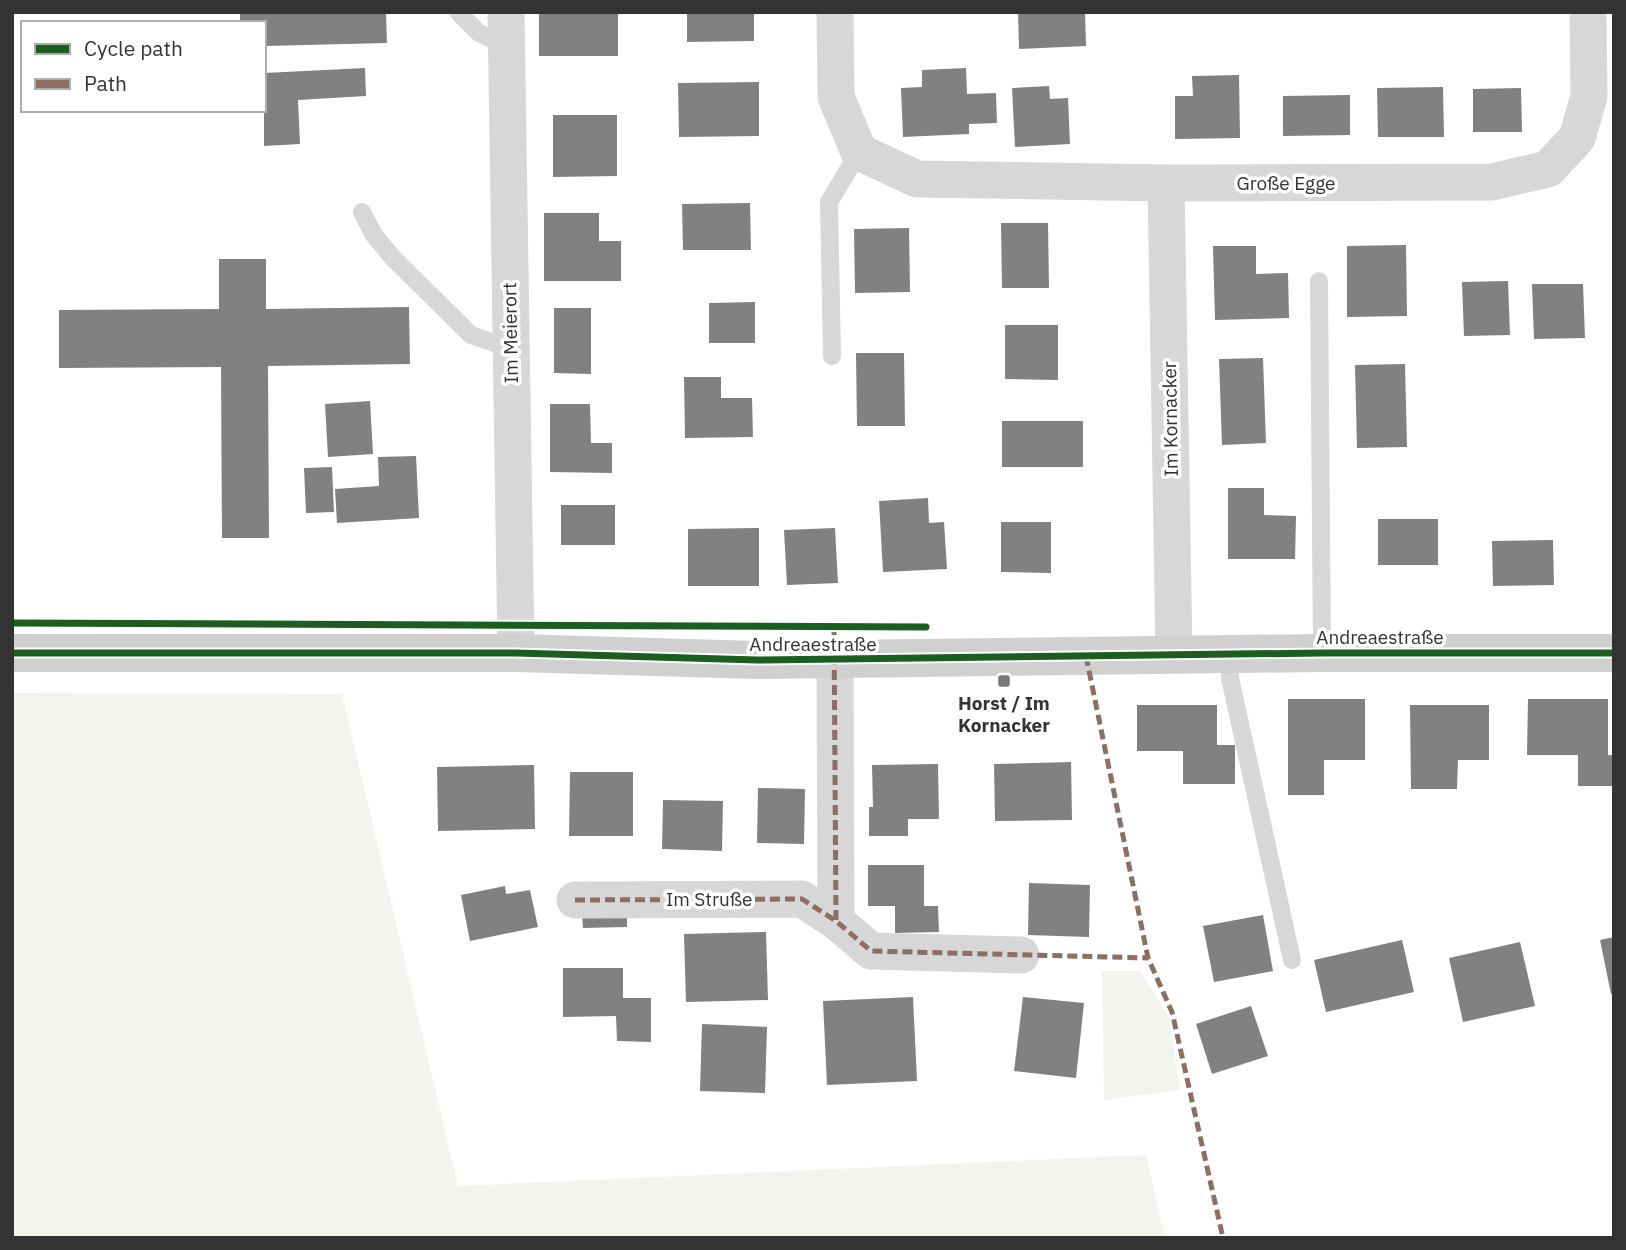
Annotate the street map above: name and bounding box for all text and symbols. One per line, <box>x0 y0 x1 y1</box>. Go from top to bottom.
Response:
legend <box>21 21 266 112</box>
text: Cycle path <box>84 34 183 62</box>
text: Path <box>84 69 127 97</box>
street label: Große Egge <box>1236 171 1336 195</box>
street label: Im Meierort <box>497 282 523 384</box>
street label: Im Kornacker <box>1157 361 1183 477</box>
street label: Andreaestraße <box>1316 625 1444 649</box>
street label: Andreaestraße <box>749 632 877 656</box>
marker: Horst / Im Kornacker <box>996 673 1012 689</box>
place label: Horst / Im Kornacker <box>958 691 1050 737</box>
street label: Im Struße <box>666 887 752 911</box>

